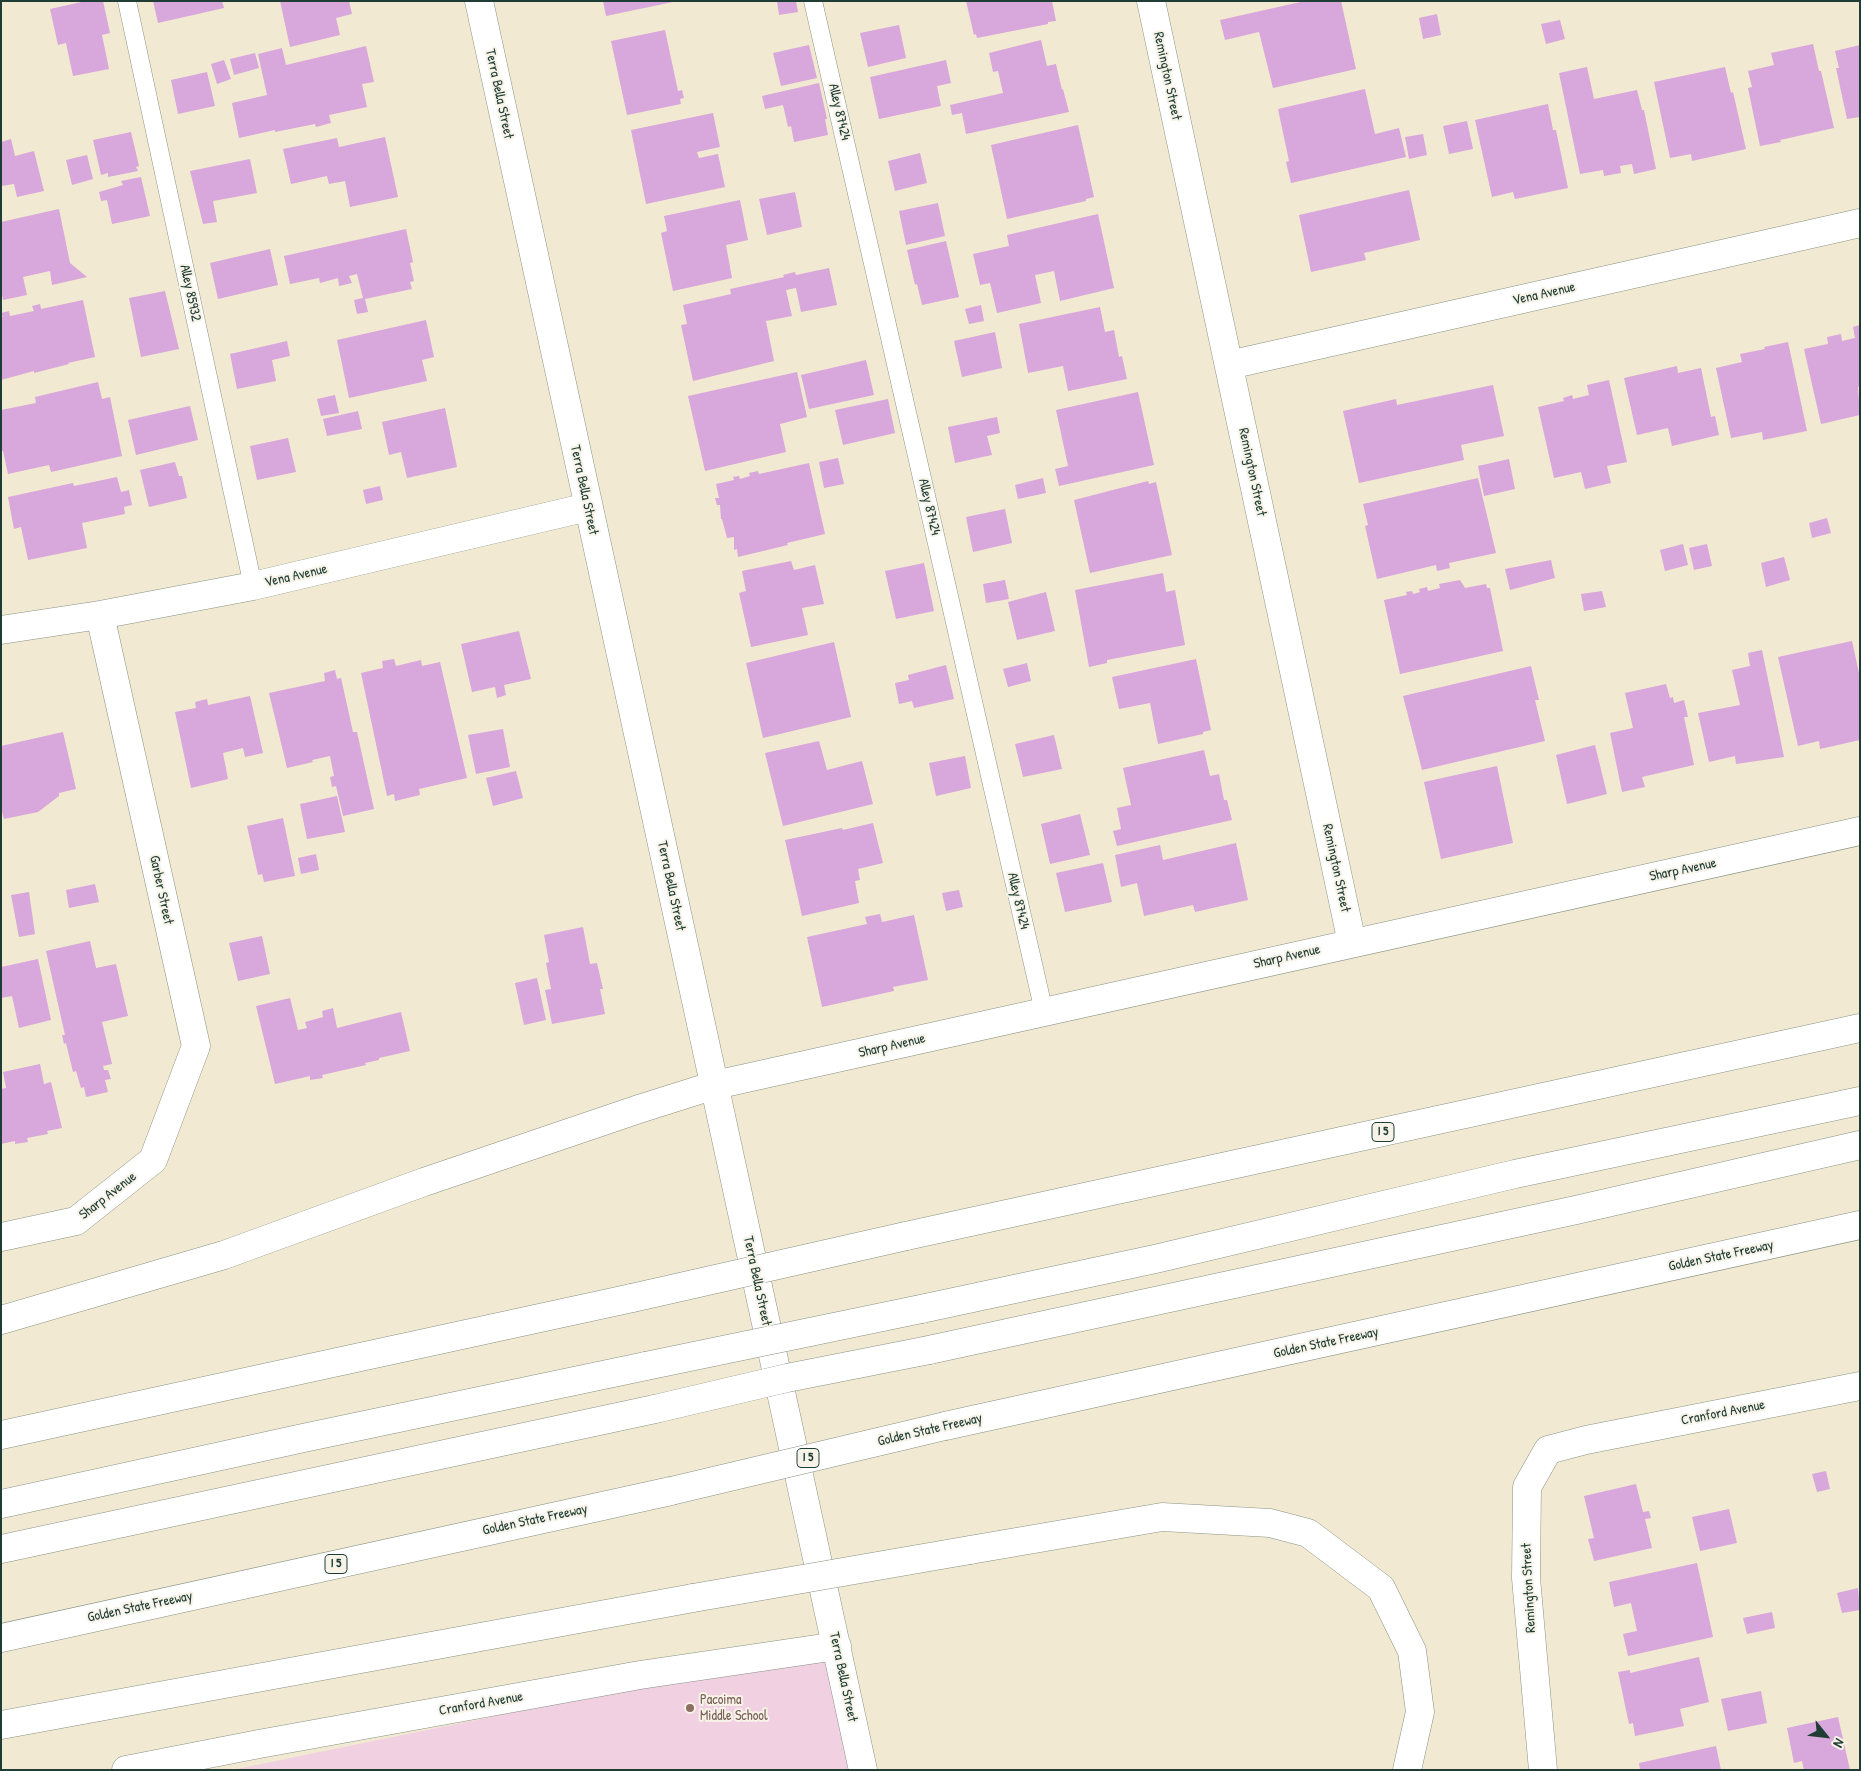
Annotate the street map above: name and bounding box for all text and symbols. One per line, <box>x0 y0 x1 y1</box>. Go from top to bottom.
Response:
street label: Remington Street <box>1149 30 1185 122</box>
street label: Terra Bella Street <box>481 47 517 141</box>
street label: Alley 87424 <box>824 82 854 142</box>
street label: Alley 85932 <box>176 263 204 323</box>
street label: Vena Avenue <box>1511 279 1577 309</box>
street label: Remington Street <box>1234 426 1270 518</box>
street label: Terra Bella Street <box>566 443 602 537</box>
street label: Alley 87424 <box>914 477 944 537</box>
street label: Vena Avenue <box>263 561 329 591</box>
street label: Remington Street <box>1318 822 1354 914</box>
street label: Terra Bella Street <box>653 839 689 933</box>
street label: Garber Street <box>145 854 177 926</box>
street label: Sharp Avenue <box>1648 855 1718 885</box>
street label: Alley 87424 <box>1003 871 1033 931</box>
street label: Sharp Avenue <box>1252 941 1322 973</box>
street label: Sharp Avenue <box>857 1030 927 1062</box>
road number: I 5 <box>1372 1122 1394 1142</box>
street label: Sharp Avenue <box>76 1168 140 1224</box>
street label: Terra Bella Street <box>739 1234 775 1328</box>
street label: Golden State Freeway <box>1667 1237 1775 1275</box>
street label: Golden State Freeway <box>1272 1324 1380 1362</box>
street label: Cranford Avenue <box>1680 1397 1766 1429</box>
street label: Golden State Freeway <box>876 1410 984 1450</box>
road number: I 5 <box>797 1449 819 1468</box>
street label: Golden State Freeway <box>481 1501 589 1539</box>
street label: Remington Street <box>1518 1543 1540 1633</box>
road number: I 5 <box>325 1555 347 1574</box>
street label: Golden State Freeway <box>86 1588 194 1626</box>
street label: Terra Bella Street <box>825 1630 861 1724</box>
street label: Cranford Avenue <box>438 1688 524 1720</box>
place label: Pacoima Middle School <box>700 1692 768 1724</box>
marker: Pacoima Middle School <box>684 1702 696 1714</box>
north arrow <box>1801 1711 1851 1761</box>
text: N <box>1829 1736 1850 1751</box>

